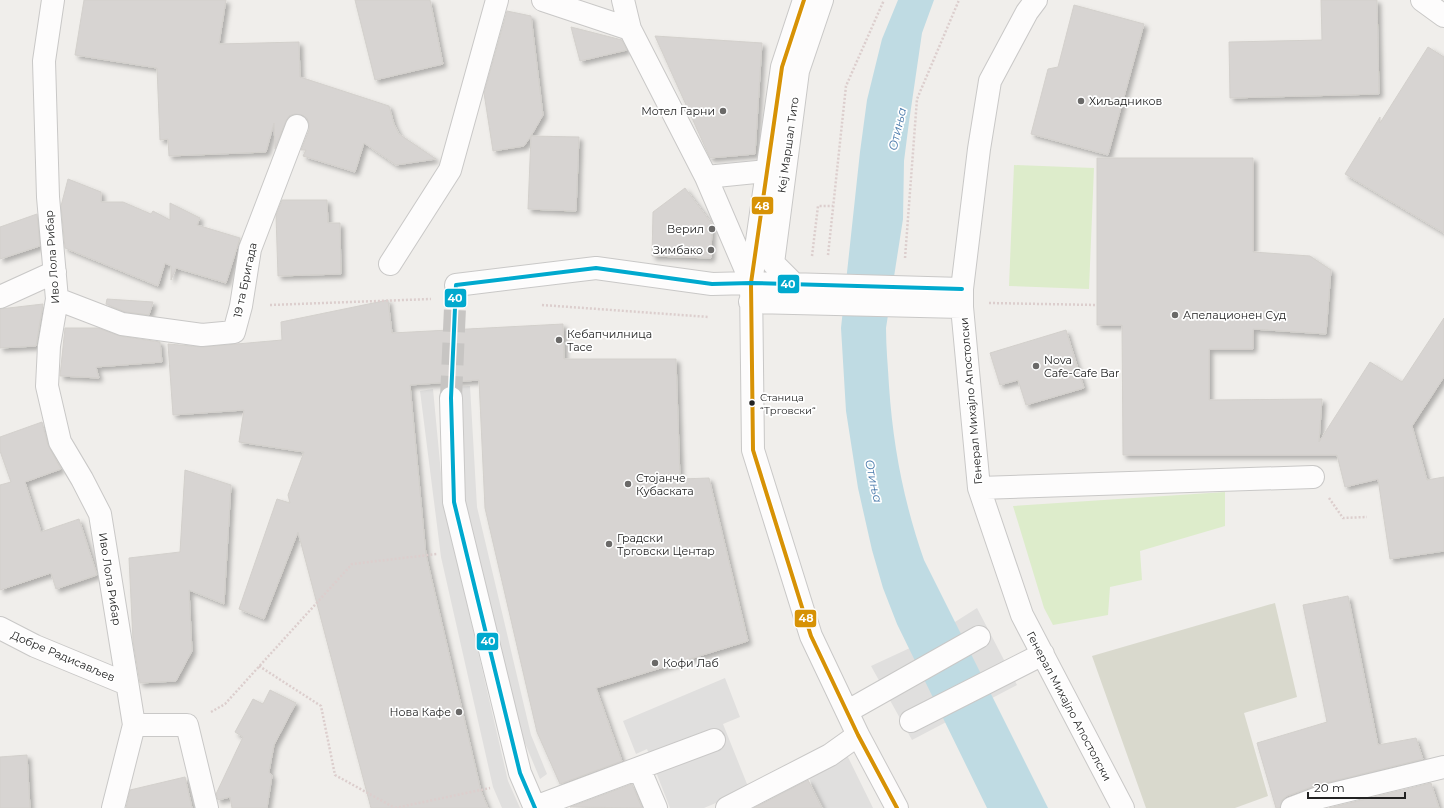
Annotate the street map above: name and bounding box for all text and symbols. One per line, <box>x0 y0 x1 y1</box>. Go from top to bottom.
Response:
place label: Хиљадников <box>1089 94 1162 108</box>
street label: Кеј Маршал Тито <box>774 96 802 194</box>
marker: Хиљадников <box>1076 96 1086 106</box>
place label: Мотел Гарни <box>641 104 715 118</box>
marker: Мотел Гарни <box>718 106 728 116</box>
water label: Отиња <box>885 106 909 152</box>
line badge: 48 <box>751 196 774 215</box>
text: 48 <box>755 199 769 213</box>
street label: Иво Лола Рибар <box>42 210 62 304</box>
place label: Верил <box>667 222 704 236</box>
marker: Верил <box>707 224 717 234</box>
street label: 19 та Бригада <box>230 241 260 319</box>
place label: Зимбако <box>653 243 703 257</box>
marker: Зимбако <box>706 245 716 255</box>
line badge: 40 <box>777 274 800 294</box>
text: 40 <box>780 277 796 291</box>
line badge: 40 <box>444 288 467 308</box>
text: 40 <box>447 291 463 305</box>
place label: Апелационен Суд <box>1183 308 1286 322</box>
marker: Апелационен Суд <box>1170 310 1180 320</box>
street label: Генерал Михајло Апостолски <box>957 317 985 485</box>
place label: Кебапчилница Тасе <box>567 327 652 354</box>
marker: Кебапчилница Тасе <box>554 335 564 345</box>
place label: Nova Cafe-Cafe Bar <box>1044 353 1119 380</box>
marker: Nova Cafe-Cafe Bar <box>1031 361 1041 371</box>
place label: Станица “Трговски“ <box>760 391 816 417</box>
marker: Станица “Трговски“ <box>747 398 757 408</box>
water label: Отиња <box>862 458 886 504</box>
place label: Стојанче Кубаската <box>636 471 694 498</box>
marker: Стојанче Кубаската <box>623 479 633 489</box>
place label: Градски Трговски Центар <box>617 531 715 558</box>
street label: Иво Лола Рибар <box>96 532 124 626</box>
marker: Градски Трговски Центар <box>604 539 614 549</box>
line badge: 48 <box>794 609 817 628</box>
text: 48 <box>799 611 813 625</box>
street label: Добре Радисављев <box>9 628 117 684</box>
street label: Генерал Михајло Апостолски <box>1023 629 1115 783</box>
line badge: 40 <box>476 632 499 651</box>
text: 40 <box>480 634 496 648</box>
place label: Кофи Лаб <box>663 656 719 670</box>
marker: Кофи Лаб <box>650 658 660 668</box>
place label: Нова Кафе <box>390 705 451 719</box>
marker: Нова Кафе <box>454 707 464 717</box>
scale bar <box>1308 774 1405 800</box>
text: 20 m <box>1314 780 1345 795</box>

